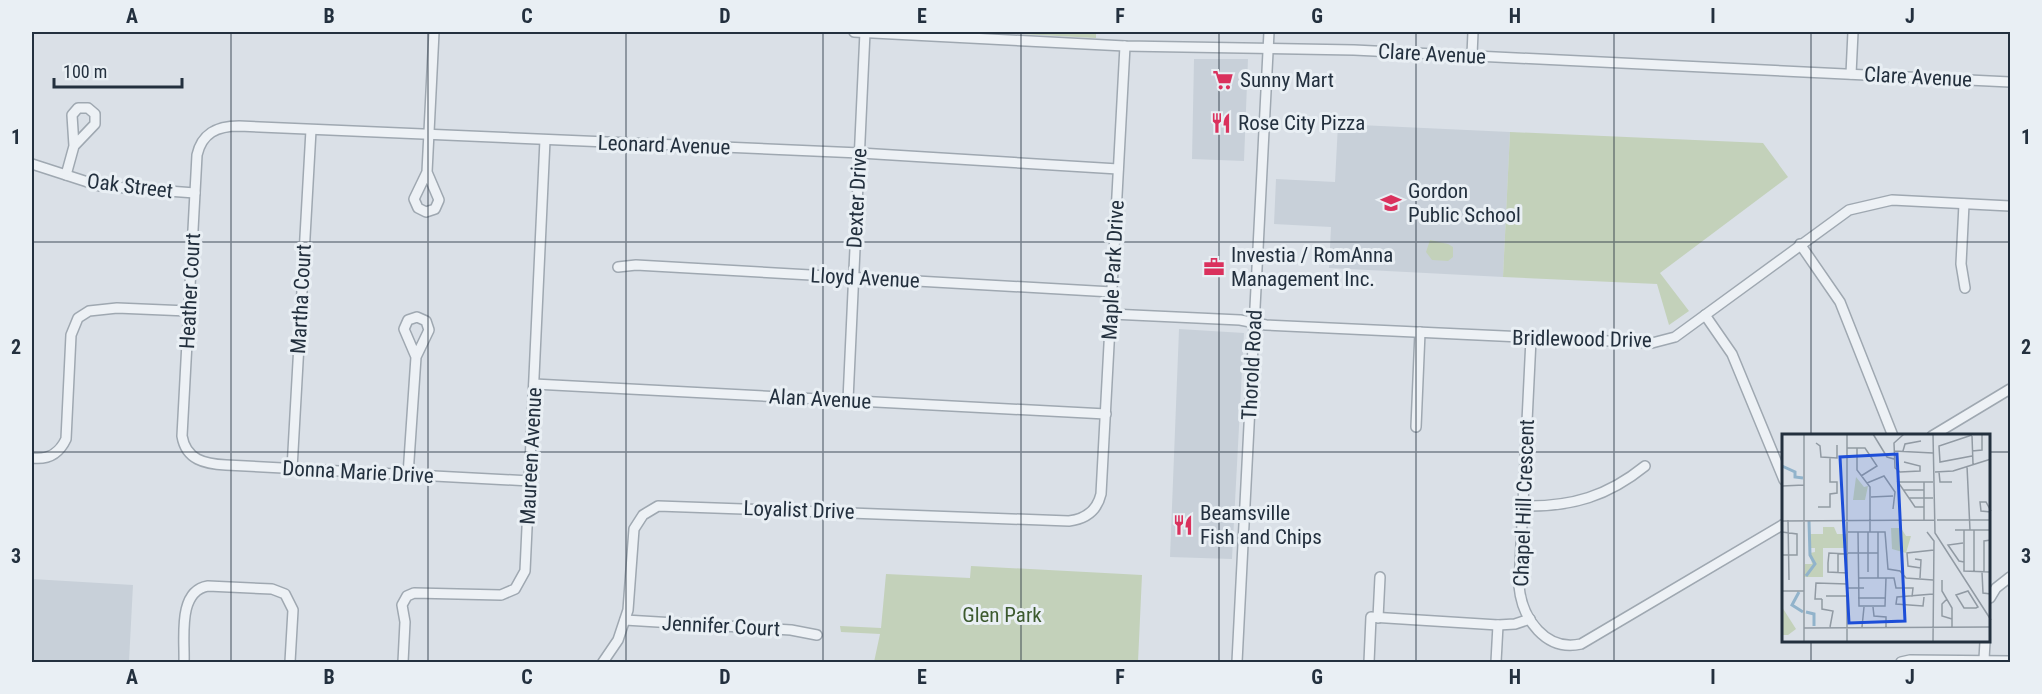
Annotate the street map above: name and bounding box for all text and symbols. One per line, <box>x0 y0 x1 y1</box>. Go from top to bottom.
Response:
text: A <box>126 4 138 28</box>
text: B <box>323 4 335 28</box>
text: C <box>521 4 533 28</box>
text: D <box>719 4 731 28</box>
text: E <box>917 4 927 28</box>
text: F <box>1115 4 1125 28</box>
text: G <box>1311 4 1323 28</box>
text: H <box>1509 4 1521 28</box>
text: I <box>1710 4 1716 28</box>
text: J <box>1905 4 1915 28</box>
street label: Clare Avenue <box>1377 39 1487 69</box>
scale bar <box>54 51 182 89</box>
text: 100 m <box>63 61 107 82</box>
street label: Clare Avenue <box>1863 62 1973 92</box>
supermarket icon: Sunny Mart <box>1211 68 1235 92</box>
place label: Sunny Mart <box>1240 68 1334 92</box>
restaurant icon: Rose City Pizza <box>1209 111 1233 135</box>
place label: Rose City Pizza <box>1238 111 1365 135</box>
text: 1 <box>11 125 21 149</box>
text: 1 <box>2021 125 2031 149</box>
street label: Leonard Avenue <box>597 131 731 159</box>
street label: Dexter Drive <box>842 147 872 249</box>
street label: Oak Street <box>86 169 174 203</box>
place label: Gordon Public School <box>1408 179 1521 227</box>
school or university icon: Gordon Public School <box>1379 191 1403 215</box>
street label: Maple Park Drive <box>1097 199 1129 341</box>
street label: Heather Court <box>175 232 205 350</box>
place label: Investia / RomAnna Management Inc. <box>1231 243 1393 291</box>
street label: Martha Court <box>286 244 316 354</box>
office icon: Investia / RomAnna Management Inc. <box>1202 255 1226 279</box>
street label: Lloyd Avenue <box>810 263 920 293</box>
street label: Thorold Road <box>1237 309 1267 421</box>
street label: Bridlewood Drive <box>1512 326 1652 352</box>
text: 2 <box>11 335 21 359</box>
text: 2 <box>2021 335 2031 359</box>
street label: Alan Avenue <box>768 384 872 414</box>
street label: Maureen Avenue <box>515 387 547 525</box>
street label: Chapel Hill Crescent <box>1509 419 1539 587</box>
inset map <box>1782 434 1991 643</box>
street label: Donna Marie Drive <box>282 456 434 488</box>
street label: Loyalist Drive <box>743 496 855 524</box>
place label: Beamsville Fish and Chips <box>1200 501 1322 549</box>
restaurant icon: Beamsville Fish and Chips <box>1171 513 1195 537</box>
text: 3 <box>11 544 21 568</box>
text: 3 <box>2021 544 2031 568</box>
park label: Glen Park <box>962 603 1042 627</box>
street label: Jennifer Court <box>661 611 781 641</box>
text: A <box>126 665 138 689</box>
text: B <box>323 665 335 689</box>
text: C <box>521 665 533 689</box>
text: D <box>719 665 731 689</box>
text: E <box>917 665 927 689</box>
text: F <box>1115 665 1125 689</box>
text: G <box>1311 665 1323 689</box>
text: H <box>1509 665 1521 689</box>
text: I <box>1710 665 1716 689</box>
text: J <box>1905 665 1915 689</box>

